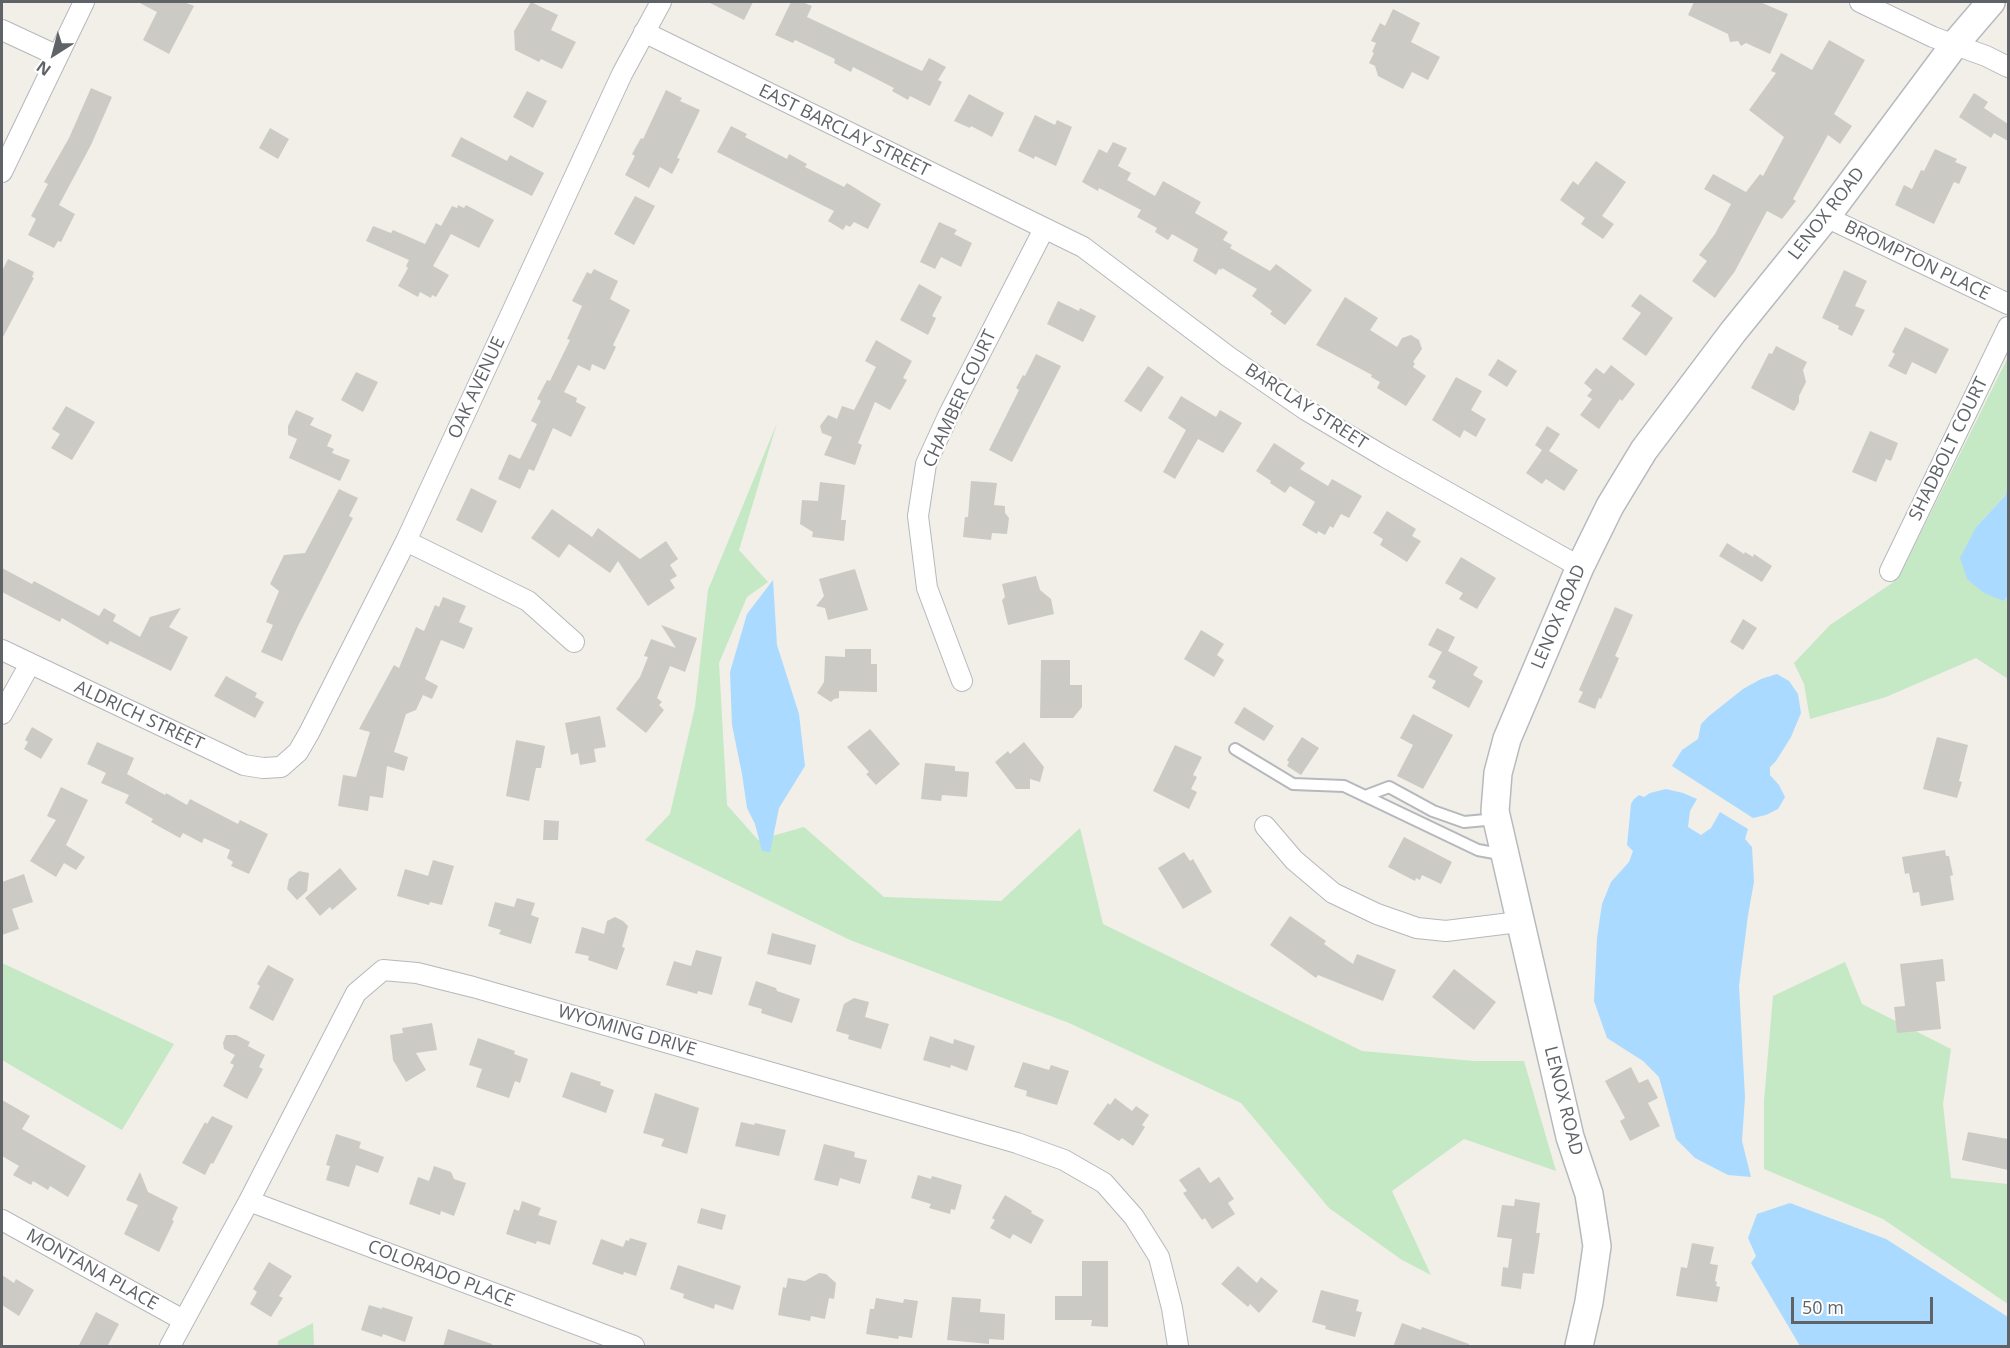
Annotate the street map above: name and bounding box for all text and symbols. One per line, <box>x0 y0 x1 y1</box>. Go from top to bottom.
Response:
north arrow <box>24 24 84 84</box>
text: N <box>32 56 55 81</box>
street label: EAST BARCLAY STREET <box>755 80 933 182</box>
street label: LENOX ROAD <box>1784 163 1870 265</box>
street label: BROMPTON PLACE <box>1841 216 1993 306</box>
street label: CHAMBER COURT <box>919 327 1001 471</box>
street label: OAK AVENUE <box>444 334 510 442</box>
street label: BARCLAY STREET <box>1241 359 1371 455</box>
street label: SHADBOLT COURT <box>1905 374 1993 524</box>
street label: LENOX ROAD <box>1527 561 1591 673</box>
street label: ALDRICH STREET <box>71 677 207 755</box>
street label: WYOMING DRIVE <box>555 1001 699 1061</box>
street label: LENOX ROAD <box>1539 1044 1587 1158</box>
street label: MONTANA PLACE <box>22 1225 162 1315</box>
street label: COLORADO PLACE <box>364 1236 518 1312</box>
scale bar <box>1794 1285 1936 1323</box>
text: 50 m <box>1802 1295 1844 1319</box>

